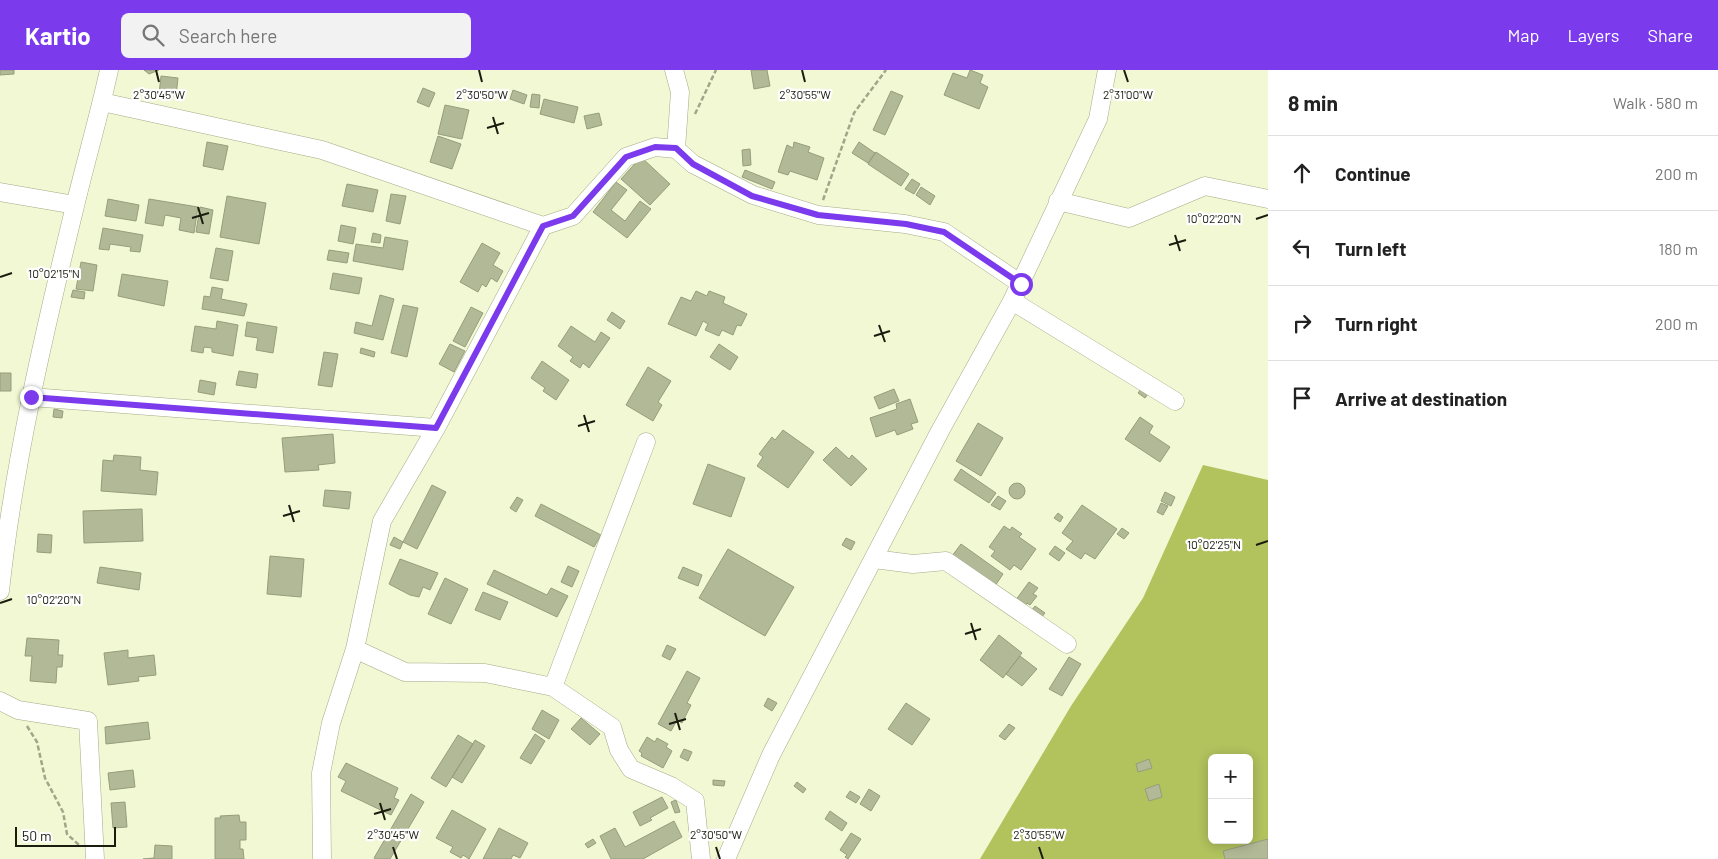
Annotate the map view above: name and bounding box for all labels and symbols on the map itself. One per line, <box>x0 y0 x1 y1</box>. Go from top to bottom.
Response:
text: 2°30'45"W <box>133 87 185 101</box>
text: 2°30'50"W <box>456 87 509 101</box>
text: 2°30'55"W <box>779 87 831 101</box>
text: 2°31'00"W <box>1103 87 1154 101</box>
text: 10°02'20"N <box>1187 211 1241 225</box>
text: 10°02'15"N <box>28 266 80 280</box>
route start <box>1010 273 1033 296</box>
route end <box>20 386 43 409</box>
text: 10°02'25"N <box>1187 537 1241 551</box>
text: 10°02'20"N <box>27 592 81 606</box>
scale bar <box>15 824 116 847</box>
text: 2°30'45"W <box>367 827 419 841</box>
text: 2°30'50"W <box>690 827 743 841</box>
text: 2°30'55"W <box>1013 827 1065 841</box>

